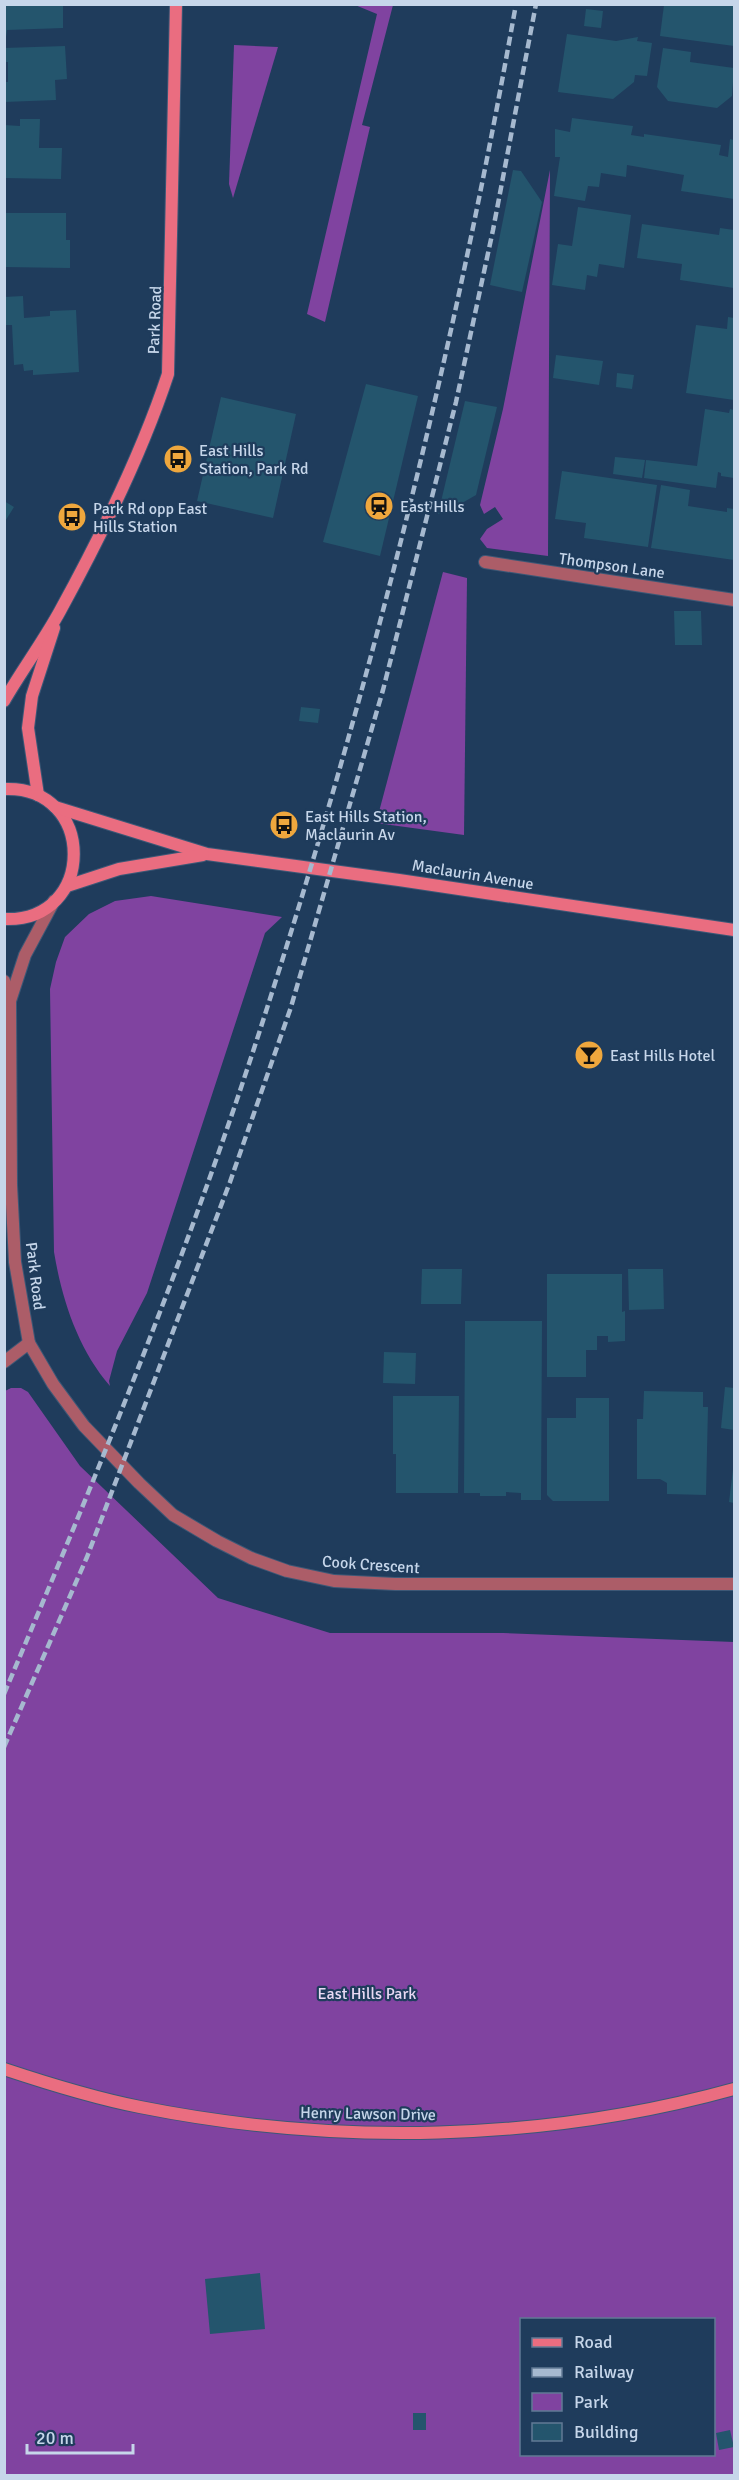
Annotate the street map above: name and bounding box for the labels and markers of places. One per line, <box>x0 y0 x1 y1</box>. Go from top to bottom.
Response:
place label: East Hills Station, Park Rd <box>199 441 308 479</box>
bus stop icon: East Hills Station, Park Rd <box>162 443 194 475</box>
station icon: East Hills <box>363 490 395 522</box>
place label: East Hills <box>400 497 465 517</box>
place label: Park Rd opp East Hills Station <box>93 499 207 537</box>
bus stop icon: Park Rd opp East Hills Station <box>56 501 88 533</box>
place label: East Hills Station, Maclaurin Av <box>305 807 427 845</box>
bus stop icon: East Hills Station, Maclaurin Av <box>268 809 300 841</box>
bar icon: East Hills Hotel <box>573 1039 605 1071</box>
place label: East Hills Hotel <box>610 1046 715 1066</box>

